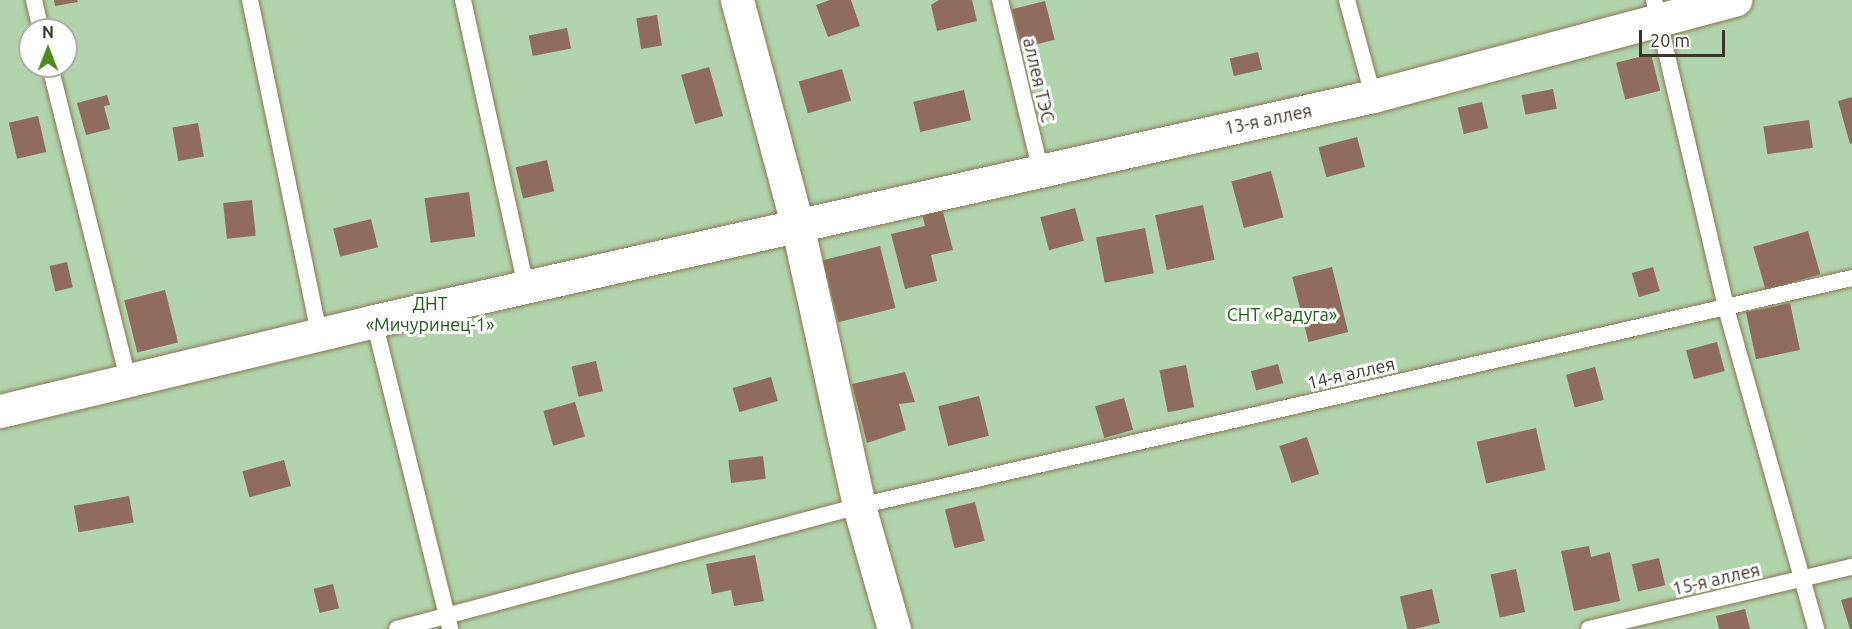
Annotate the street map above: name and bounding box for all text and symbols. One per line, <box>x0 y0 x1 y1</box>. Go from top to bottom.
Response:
north arrow <box>18 18 78 78</box>
scale bar <box>1642 18 1728 56</box>
text: N <box>42 23 54 41</box>
text: 20 m <box>1650 30 1690 50</box>
street label: аллея ТЭС <box>1019 35 1059 125</box>
street label: 13-я аллея <box>1222 99 1314 139</box>
park label: ДНТ «Мичуринец-1» <box>366 293 494 336</box>
park label: СНТ «Радуга» <box>1227 303 1337 325</box>
street label: 14-я аллея <box>1305 352 1397 394</box>
street label: 15-я аллея <box>1670 558 1762 600</box>

